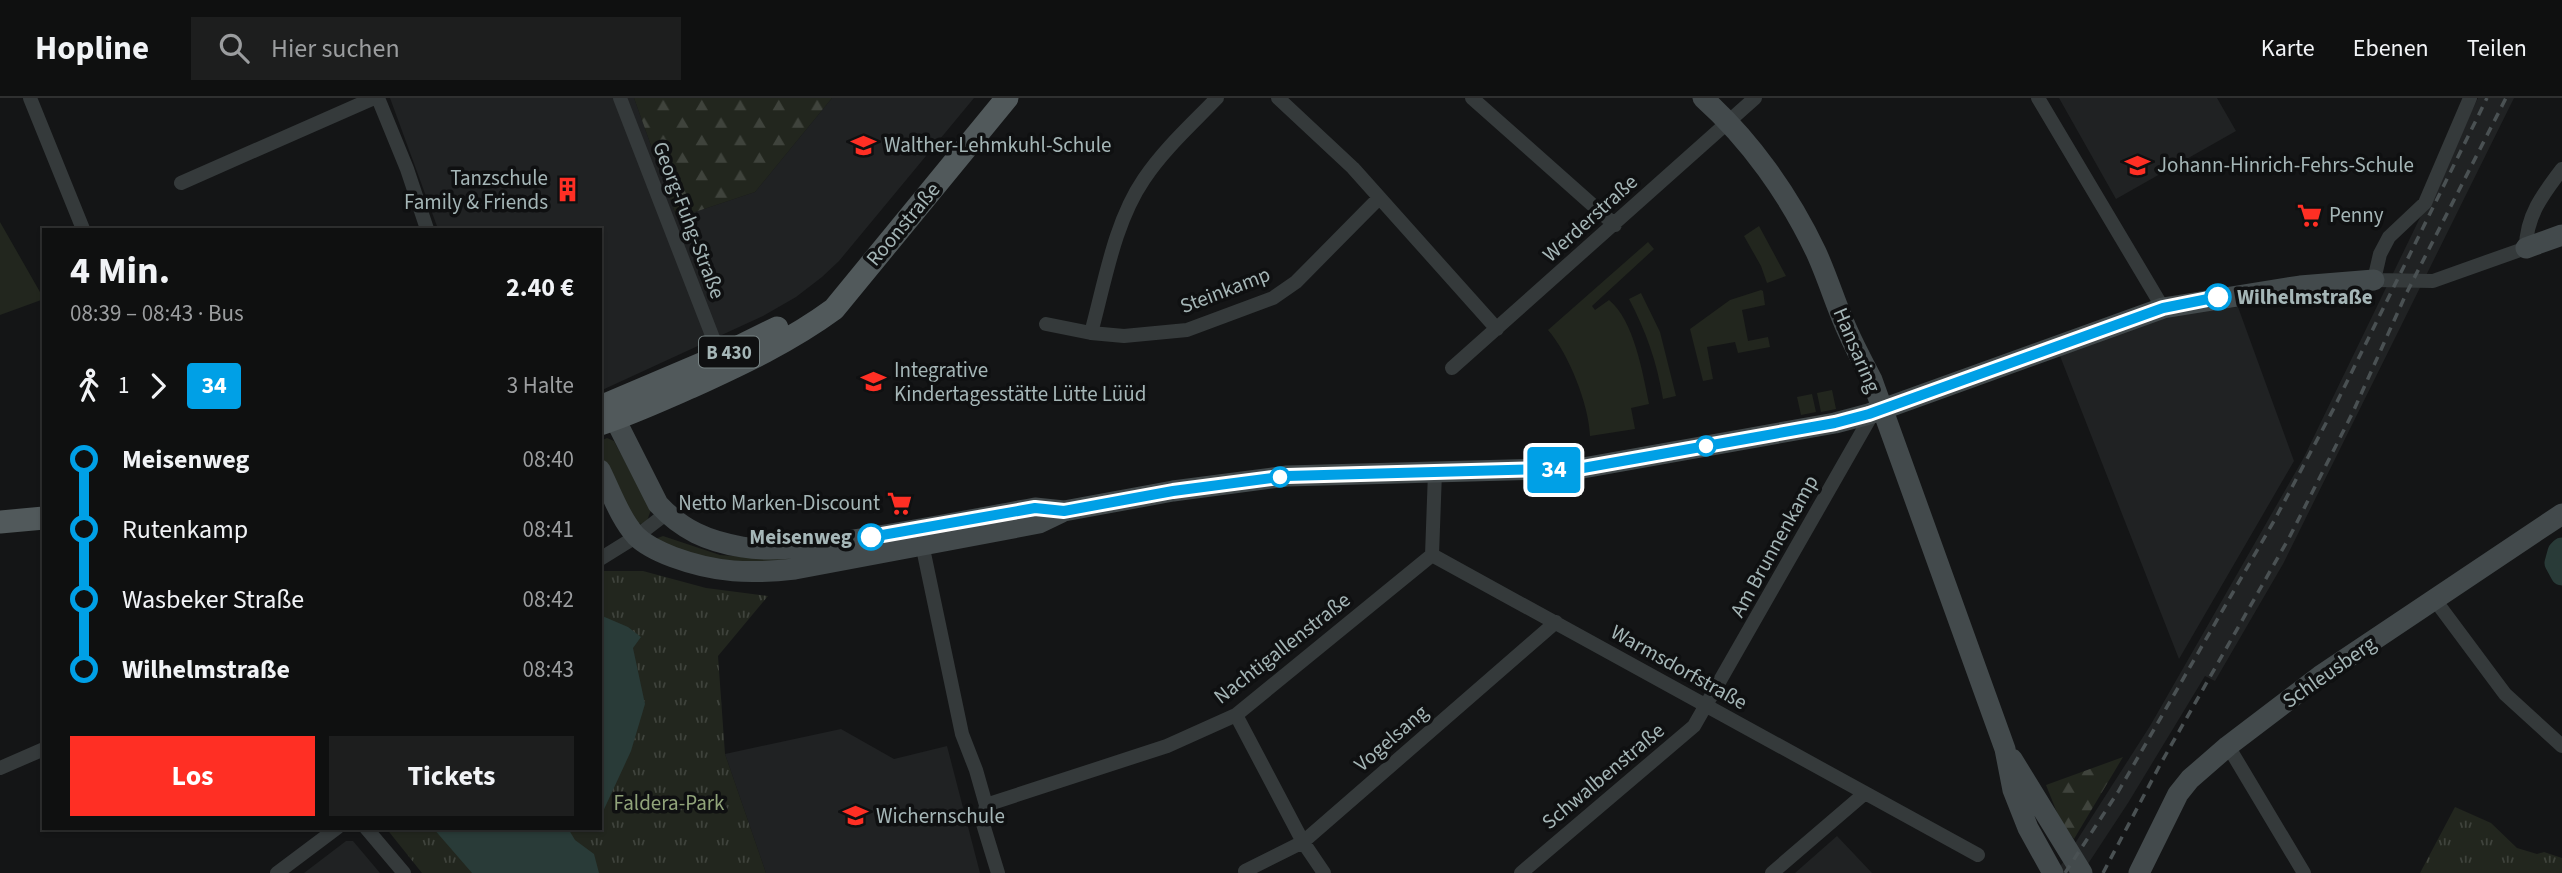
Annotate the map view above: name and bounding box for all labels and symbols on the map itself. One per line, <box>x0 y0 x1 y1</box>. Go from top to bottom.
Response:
place label: Walther-Lehmkuhl-Schule <box>884 130 1111 160</box>
school or university icon: Walther-Lehmkuhl-Schule <box>850 131 878 159</box>
street label: Georg-Fuhg-Straße <box>645 137 733 303</box>
place label: Johann-Hinrich-Fehrs-Schule <box>2157 150 2414 180</box>
school or university icon: Johann-Hinrich-Fehrs-Schule <box>2123 151 2151 179</box>
place label: Tanzschule Family & Friends <box>404 163 548 217</box>
street label: Werderstraße <box>1536 167 1644 269</box>
building icon: Tanzschule Family & Friends <box>554 176 582 204</box>
street label: Roonstraße <box>859 176 947 272</box>
place label: Penny <box>2329 200 2384 230</box>
supermarket icon: Penny <box>2295 201 2323 229</box>
street label: Steinkamp <box>1176 259 1274 321</box>
place label: Wilhelmstraße <box>2237 282 2373 312</box>
marker: Wilhelmstraße <box>2205 284 2231 310</box>
street label: Hansaring <box>1826 303 1888 398</box>
road number: B 430 <box>699 336 759 368</box>
place label: Integrative Kindertagesstätte Lütte Lüüd <box>894 355 1146 409</box>
school or university icon: Integrative Kindertagesstätte Lütte Lüüd <box>860 368 888 396</box>
unlabelled marker <box>1696 436 1716 456</box>
line badge: 34 <box>1522 447 1586 493</box>
unlabelled marker <box>1270 467 1290 487</box>
street label: Am Brunnenkamp <box>1722 469 1826 623</box>
place label: Netto Marken-Discount <box>678 488 880 518</box>
supermarket icon: Netto Marken-Discount <box>886 489 914 517</box>
place label: Meisenweg <box>749 522 852 552</box>
marker: Meisenweg <box>858 524 884 550</box>
street label: Nachtigallenstraße <box>1207 585 1357 711</box>
street label: Warmsdorfstraße <box>1605 617 1753 717</box>
street label: Schleusberg <box>2276 629 2382 715</box>
street label: Vogelsang <box>1347 697 1435 779</box>
street label: Schwalbenstraße <box>1535 716 1671 836</box>
park label: Faldera-Park <box>614 788 725 818</box>
place label: Wichernschule <box>876 801 1005 831</box>
school or university icon: Wichernschule <box>842 802 870 830</box>

